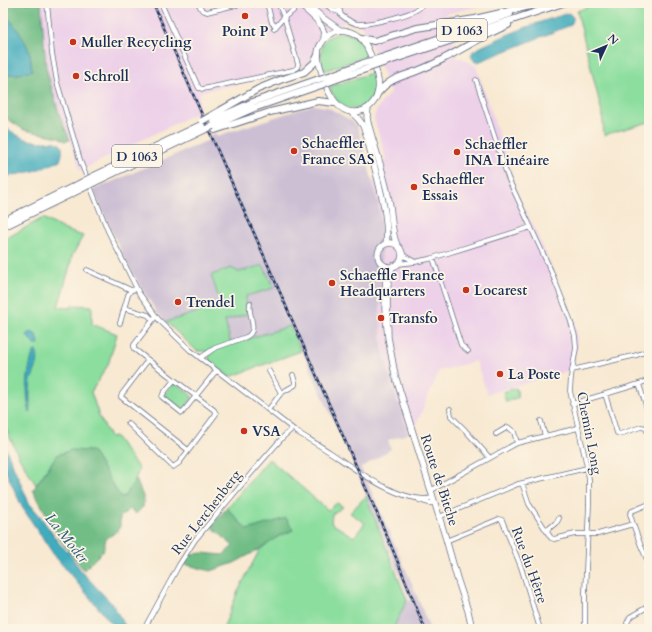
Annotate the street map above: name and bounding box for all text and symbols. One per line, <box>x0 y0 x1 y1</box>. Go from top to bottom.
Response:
marker: Point P <box>240 11 250 21</box>
road number: D 1063 <box>437 19 487 41</box>
place label: Point P <box>222 22 268 41</box>
north arrow <box>586 26 626 66</box>
text: N <box>604 31 622 48</box>
place label: Muller Recycling <box>81 33 192 52</box>
marker: Muller Recycling <box>68 37 78 47</box>
place label: Schroll <box>84 67 129 86</box>
marker: Schroll <box>71 71 81 81</box>
place label: Schaeffler France SAS <box>302 134 374 169</box>
place label: Schaeffler INA Linéaire <box>465 135 549 170</box>
road number: D 1063 <box>112 145 162 167</box>
marker: Schaeffler France SAS <box>289 146 299 156</box>
marker: Schaeffler INA Linéaire <box>452 147 462 157</box>
place label: Schaeffler Essais <box>422 170 485 205</box>
marker: Schaeffler Essais <box>409 182 419 192</box>
place label: Schaeffle France Headquarters <box>340 266 444 301</box>
marker: Schaeffle France Headquarters <box>327 278 337 288</box>
place label: Locarest <box>474 281 527 300</box>
marker: Locarest <box>461 285 471 295</box>
place label: Trendel <box>186 293 235 312</box>
marker: Trendel <box>173 297 183 307</box>
place label: Transfo <box>389 309 438 328</box>
marker: Transfo <box>376 313 386 323</box>
place label: La Poste <box>508 365 561 384</box>
marker: La Poste <box>495 369 505 379</box>
street label: Chemin Long <box>572 390 607 476</box>
place label: VSA <box>252 422 281 441</box>
marker: VSA <box>239 426 249 436</box>
street label: Route de Bitche <box>416 432 463 528</box>
street label: Rue Lerchenberg <box>167 466 246 559</box>
water label: La Moder <box>41 509 94 568</box>
street label: Rue du Hêtre <box>507 524 552 606</box>

